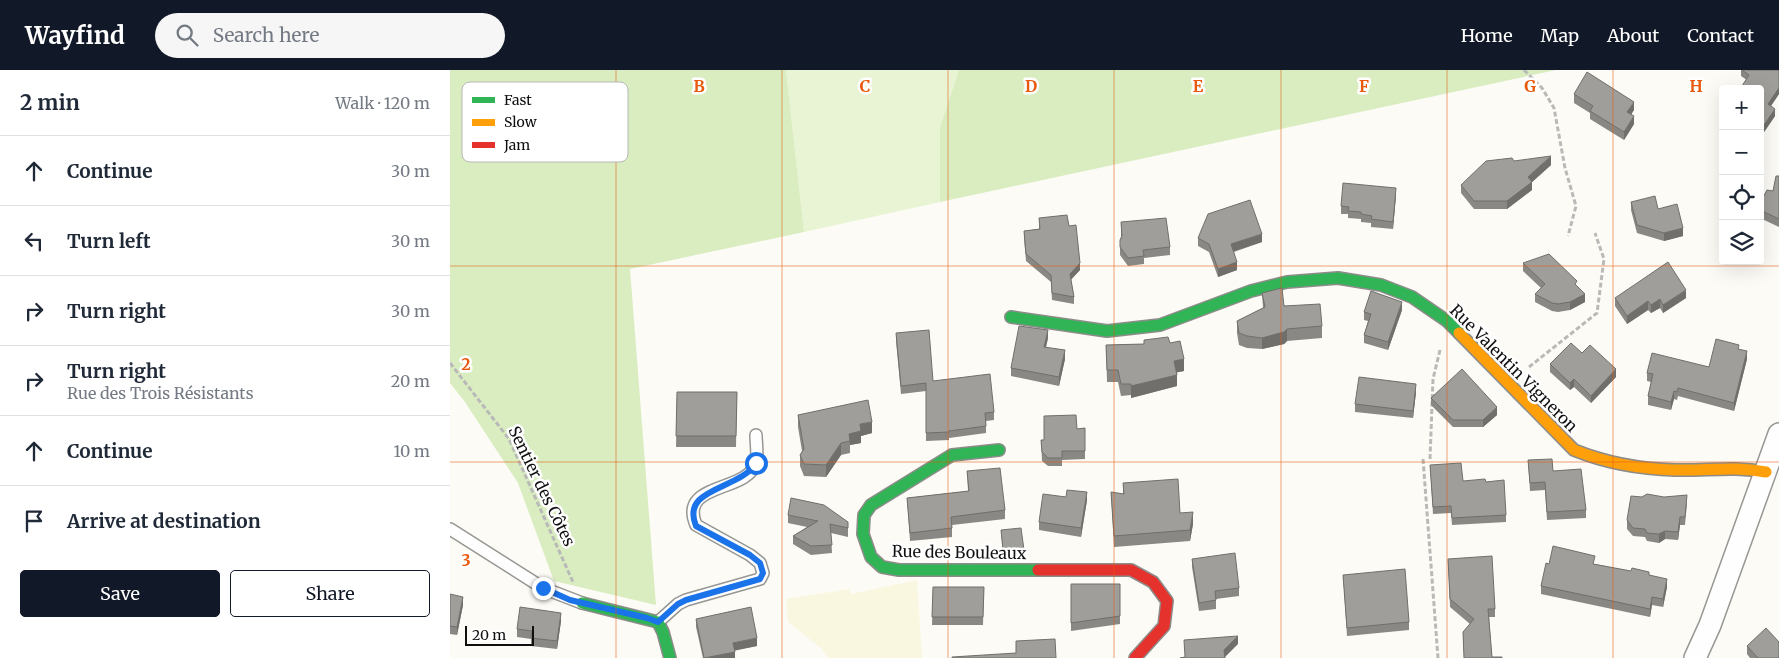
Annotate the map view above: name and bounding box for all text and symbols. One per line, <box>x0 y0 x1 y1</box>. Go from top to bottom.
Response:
search box <box>155 13 505 58</box>
text: Wayfind <box>25 20 125 51</box>
icon: search <box>173 21 201 49</box>
text: Search here <box>213 23 319 47</box>
text: Home <box>1461 24 1513 47</box>
text: Map <box>1541 24 1579 47</box>
text: About <box>1607 24 1659 47</box>
text: Contact <box>1687 24 1754 47</box>
text: B <box>693 76 705 96</box>
text: C <box>860 76 870 96</box>
text: D <box>1025 76 1037 96</box>
text: E <box>1193 76 1204 96</box>
text: F <box>1359 76 1369 96</box>
text: G <box>1524 76 1536 96</box>
text: H <box>1689 76 1703 96</box>
legend <box>462 82 628 162</box>
map controls <box>1719 85 1764 265</box>
button: + <box>1719 85 1764 130</box>
text: 2 min <box>20 89 80 116</box>
text: Fast <box>504 91 532 109</box>
text: Walk · 120 m <box>335 93 430 113</box>
text: Slow <box>504 113 537 131</box>
button: − <box>1719 130 1764 175</box>
text: Jam <box>503 136 530 154</box>
icon: ahead <box>20 157 48 185</box>
text: Continue <box>67 159 153 183</box>
text: 30 m <box>391 161 430 181</box>
button: locate <box>1719 175 1764 220</box>
button: layers <box>1719 220 1764 265</box>
icon: left <box>20 227 48 255</box>
text: Turn left <box>67 229 151 253</box>
text: 30 m <box>391 231 430 251</box>
icon: right <box>20 297 48 325</box>
text: Turn right <box>67 299 166 323</box>
street label: Rue Valentin Vigneron <box>1446 300 1582 436</box>
text: 30 m <box>391 301 430 321</box>
text: 2 <box>461 354 471 374</box>
text: Turn right <box>67 359 166 383</box>
icon: right <box>20 367 48 395</box>
text: 20 m <box>391 371 430 391</box>
text: Rue des Trois Résistants <box>67 383 253 403</box>
street label: Sentier des Côtes <box>504 423 580 549</box>
icon: ahead <box>20 437 48 465</box>
text: Continue <box>67 439 153 463</box>
text: 10 m <box>393 441 430 461</box>
route start <box>745 452 768 475</box>
icon: arrive <box>20 507 48 535</box>
text: Arrive at destination <box>67 509 261 533</box>
street label: Rue des Bouleaux <box>892 541 1027 563</box>
text: 3 <box>461 550 471 570</box>
button: Save <box>20 570 220 617</box>
button: Share <box>230 570 430 617</box>
route end <box>532 577 555 600</box>
scale bar <box>465 623 534 646</box>
text: 20 m <box>472 626 506 644</box>

